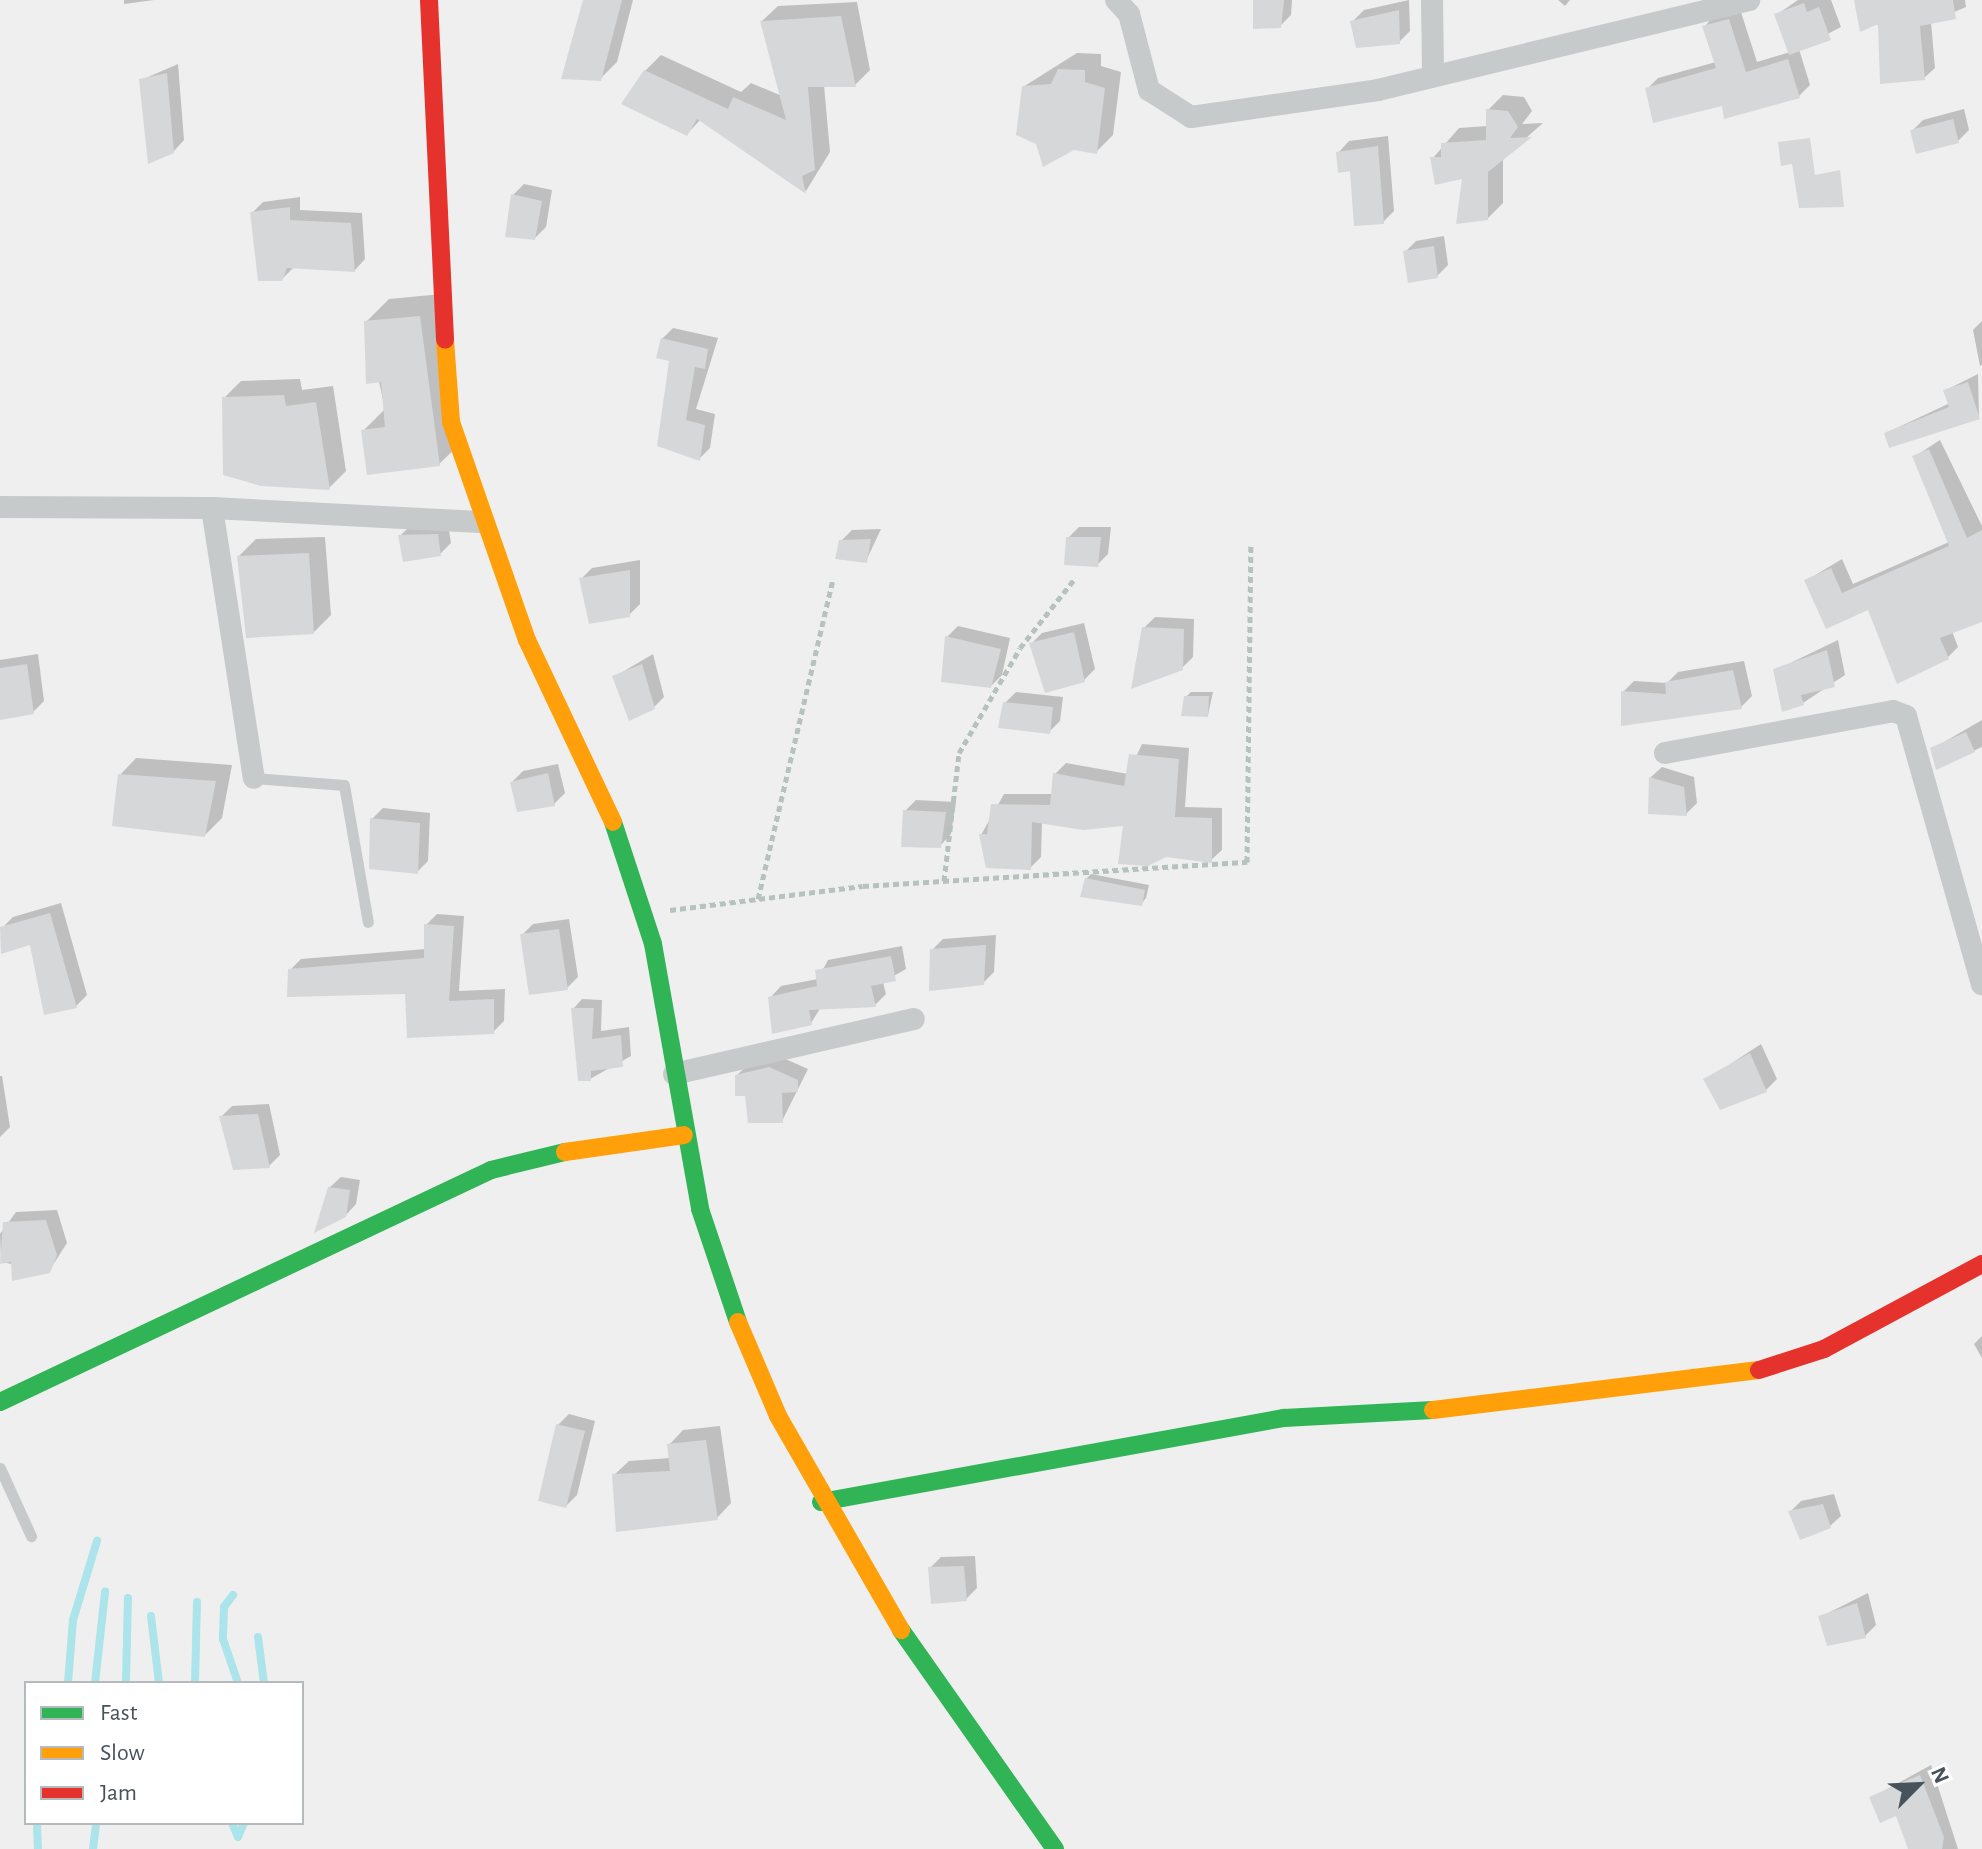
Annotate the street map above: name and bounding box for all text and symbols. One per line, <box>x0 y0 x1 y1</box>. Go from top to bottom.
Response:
legend <box>24 1681 304 1825</box>
text: Fast <box>100 1701 137 1725</box>
text: Slow <box>100 1741 145 1765</box>
north arrow <box>1878 1745 1958 1825</box>
text: N <box>1927 1764 1953 1787</box>
text: Jam <box>100 1781 137 1805</box>

